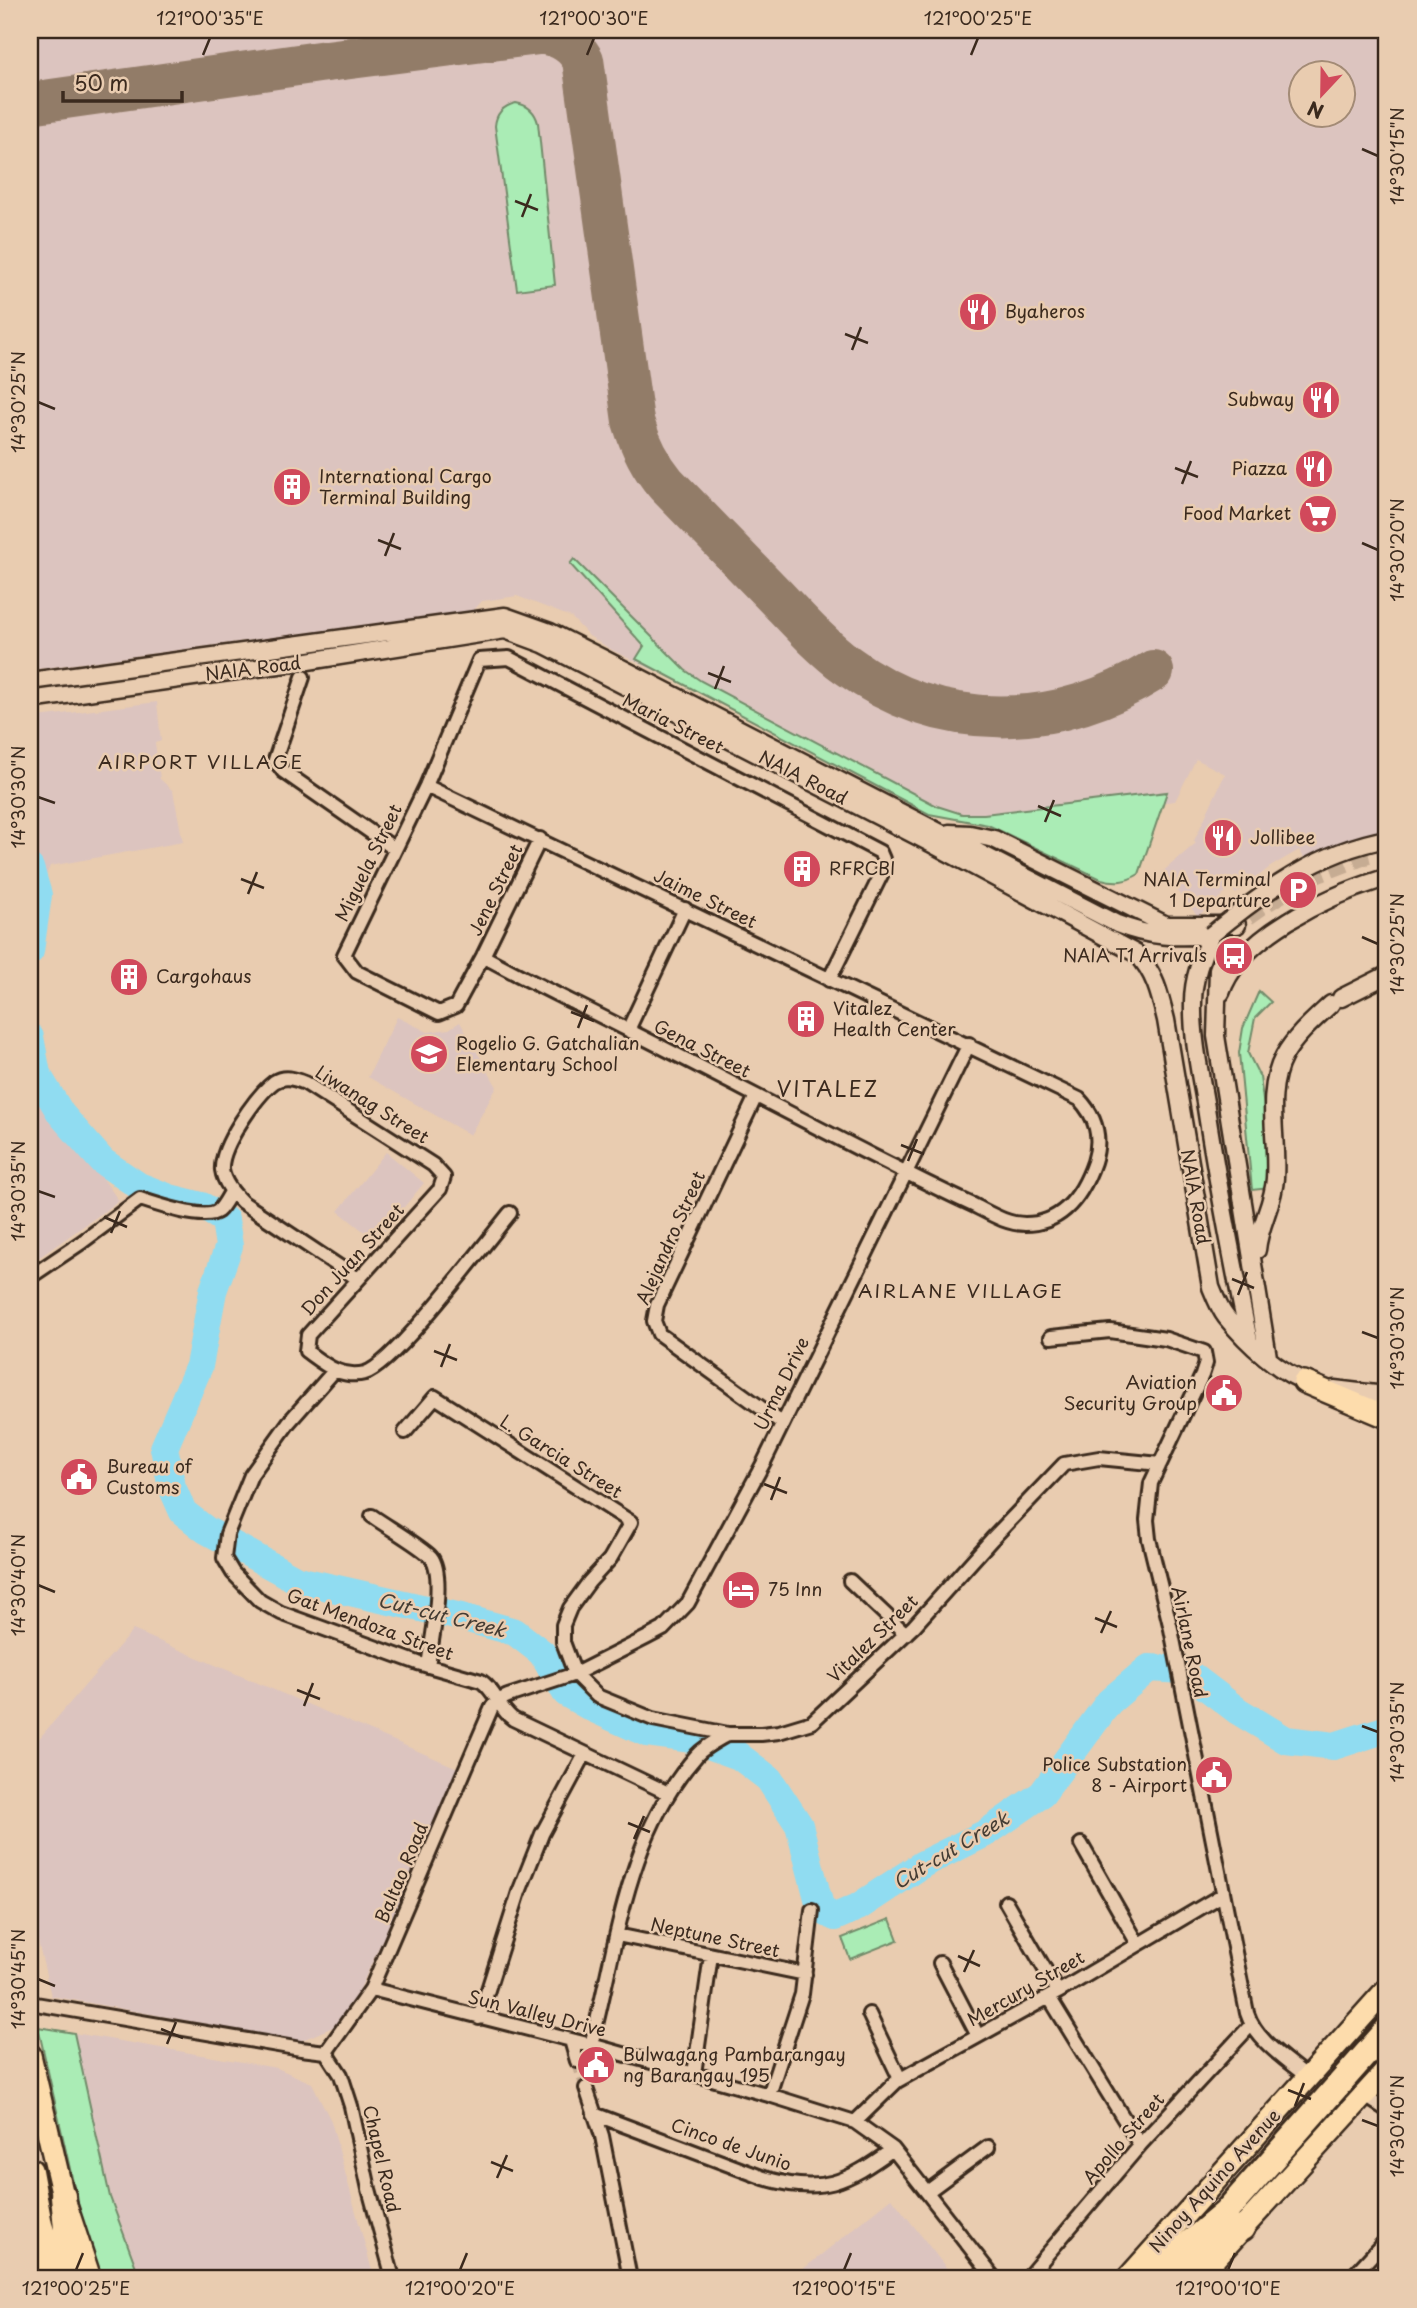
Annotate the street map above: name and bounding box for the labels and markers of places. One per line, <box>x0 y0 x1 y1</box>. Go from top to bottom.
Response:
restaurant icon: Byaheros <box>957 291 999 333</box>
place label: Byaheros <box>1005 297 1085 324</box>
restaurant icon: Subway <box>1300 379 1342 421</box>
place label: Subway <box>1227 385 1294 412</box>
restaurant icon: Piazza <box>1293 448 1335 490</box>
place label: Piazza <box>1232 454 1288 481</box>
place label: International Cargo Terminal Building <box>319 462 491 510</box>
building icon: International Cargo Terminal Building <box>271 466 313 508</box>
supermarket icon: Food Market <box>1297 493 1339 535</box>
place label: Food Market <box>1183 499 1291 526</box>
restaurant icon: Jollibee <box>1202 817 1244 859</box>
place label: Jollibee <box>1250 823 1315 850</box>
building icon: RFRCBI <box>781 848 823 890</box>
place label: RFRCBI <box>829 854 896 881</box>
place label: NAIA Terminal 1 Departure <box>1143 865 1271 913</box>
parking icon: NAIA Terminal 1 Departure <box>1277 869 1319 911</box>
bus stop icon: NAIA T1 Arrivals <box>1213 935 1255 977</box>
place label: NAIA T1 Arrivals <box>1063 941 1207 968</box>
building icon: Cargohaus <box>108 956 150 998</box>
place label: Cargohaus <box>156 962 251 989</box>
place label: Vitalez Health Center <box>833 994 956 1042</box>
building icon: Vitalez Health Center <box>785 998 827 1040</box>
place label: Rogelio G. Gatchalian Elementary School <box>456 1029 640 1077</box>
school or university icon: Rogelio G. Gatchalian Elementary School <box>408 1033 450 1075</box>
place label: Aviation Security Group <box>1063 1368 1197 1416</box>
public building icon: Aviation Security Group <box>1203 1372 1245 1414</box>
place label: Bureau of Customs <box>106 1452 194 1500</box>
public building icon: Bureau of Customs <box>58 1456 100 1498</box>
hotel icon: 75 Inn <box>720 1569 762 1611</box>
place label: 75 Inn <box>768 1575 822 1602</box>
place label: Police Substation 8 - Airport <box>1042 1750 1187 1798</box>
public building icon: Police Substation 8 - Airport <box>1193 1754 1235 1796</box>
place label: Bulwagang Pambarangay ng Barangay 195 <box>623 2040 846 2088</box>
public building icon: Bulwagang Pambarangay ng Barangay 195 <box>575 2044 617 2086</box>

